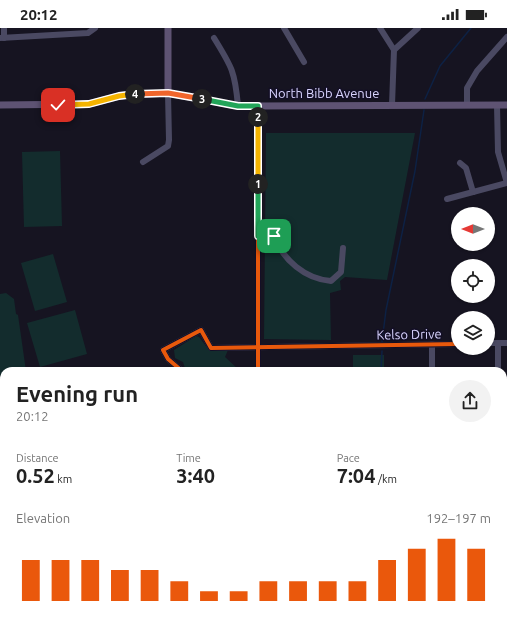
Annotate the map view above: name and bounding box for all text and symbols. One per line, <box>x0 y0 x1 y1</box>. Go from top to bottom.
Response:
text: 20:12 <box>20 6 58 23</box>
pin: 4 <box>125 84 145 104</box>
street label: North Bibb Avenue <box>269 86 379 100</box>
pin <box>41 88 75 122</box>
text: 4 <box>132 88 138 100</box>
pin: 3 <box>192 89 212 109</box>
text: 3 <box>199 93 205 105</box>
icon: check <box>47 94 69 116</box>
pin: 2 <box>248 107 268 127</box>
text: 2 <box>255 111 261 123</box>
pin: 1 <box>248 174 268 194</box>
text: 1 <box>255 178 261 190</box>
north arrow <box>451 207 495 251</box>
map controls <box>451 207 495 355</box>
pin <box>257 219 291 253</box>
icon: arrive <box>263 225 285 247</box>
button: locate <box>451 259 495 303</box>
button: layers <box>451 311 495 355</box>
street label: Kelso Drive <box>376 326 442 342</box>
button: share <box>449 380 491 422</box>
text: Evening run <box>16 381 138 406</box>
text: 20:12 <box>16 409 49 423</box>
text: Distance <box>16 452 59 464</box>
text: Time <box>176 452 201 464</box>
text: Pace <box>337 452 360 464</box>
text: 0.52 <box>16 464 55 487</box>
text: 3:40 <box>176 464 215 487</box>
text: 7:04 <box>337 464 375 487</box>
text: km <box>55 473 72 485</box>
text: /km <box>375 473 397 485</box>
text: Elevation <box>16 511 70 525</box>
text: 192–197 m <box>426 511 491 525</box>

